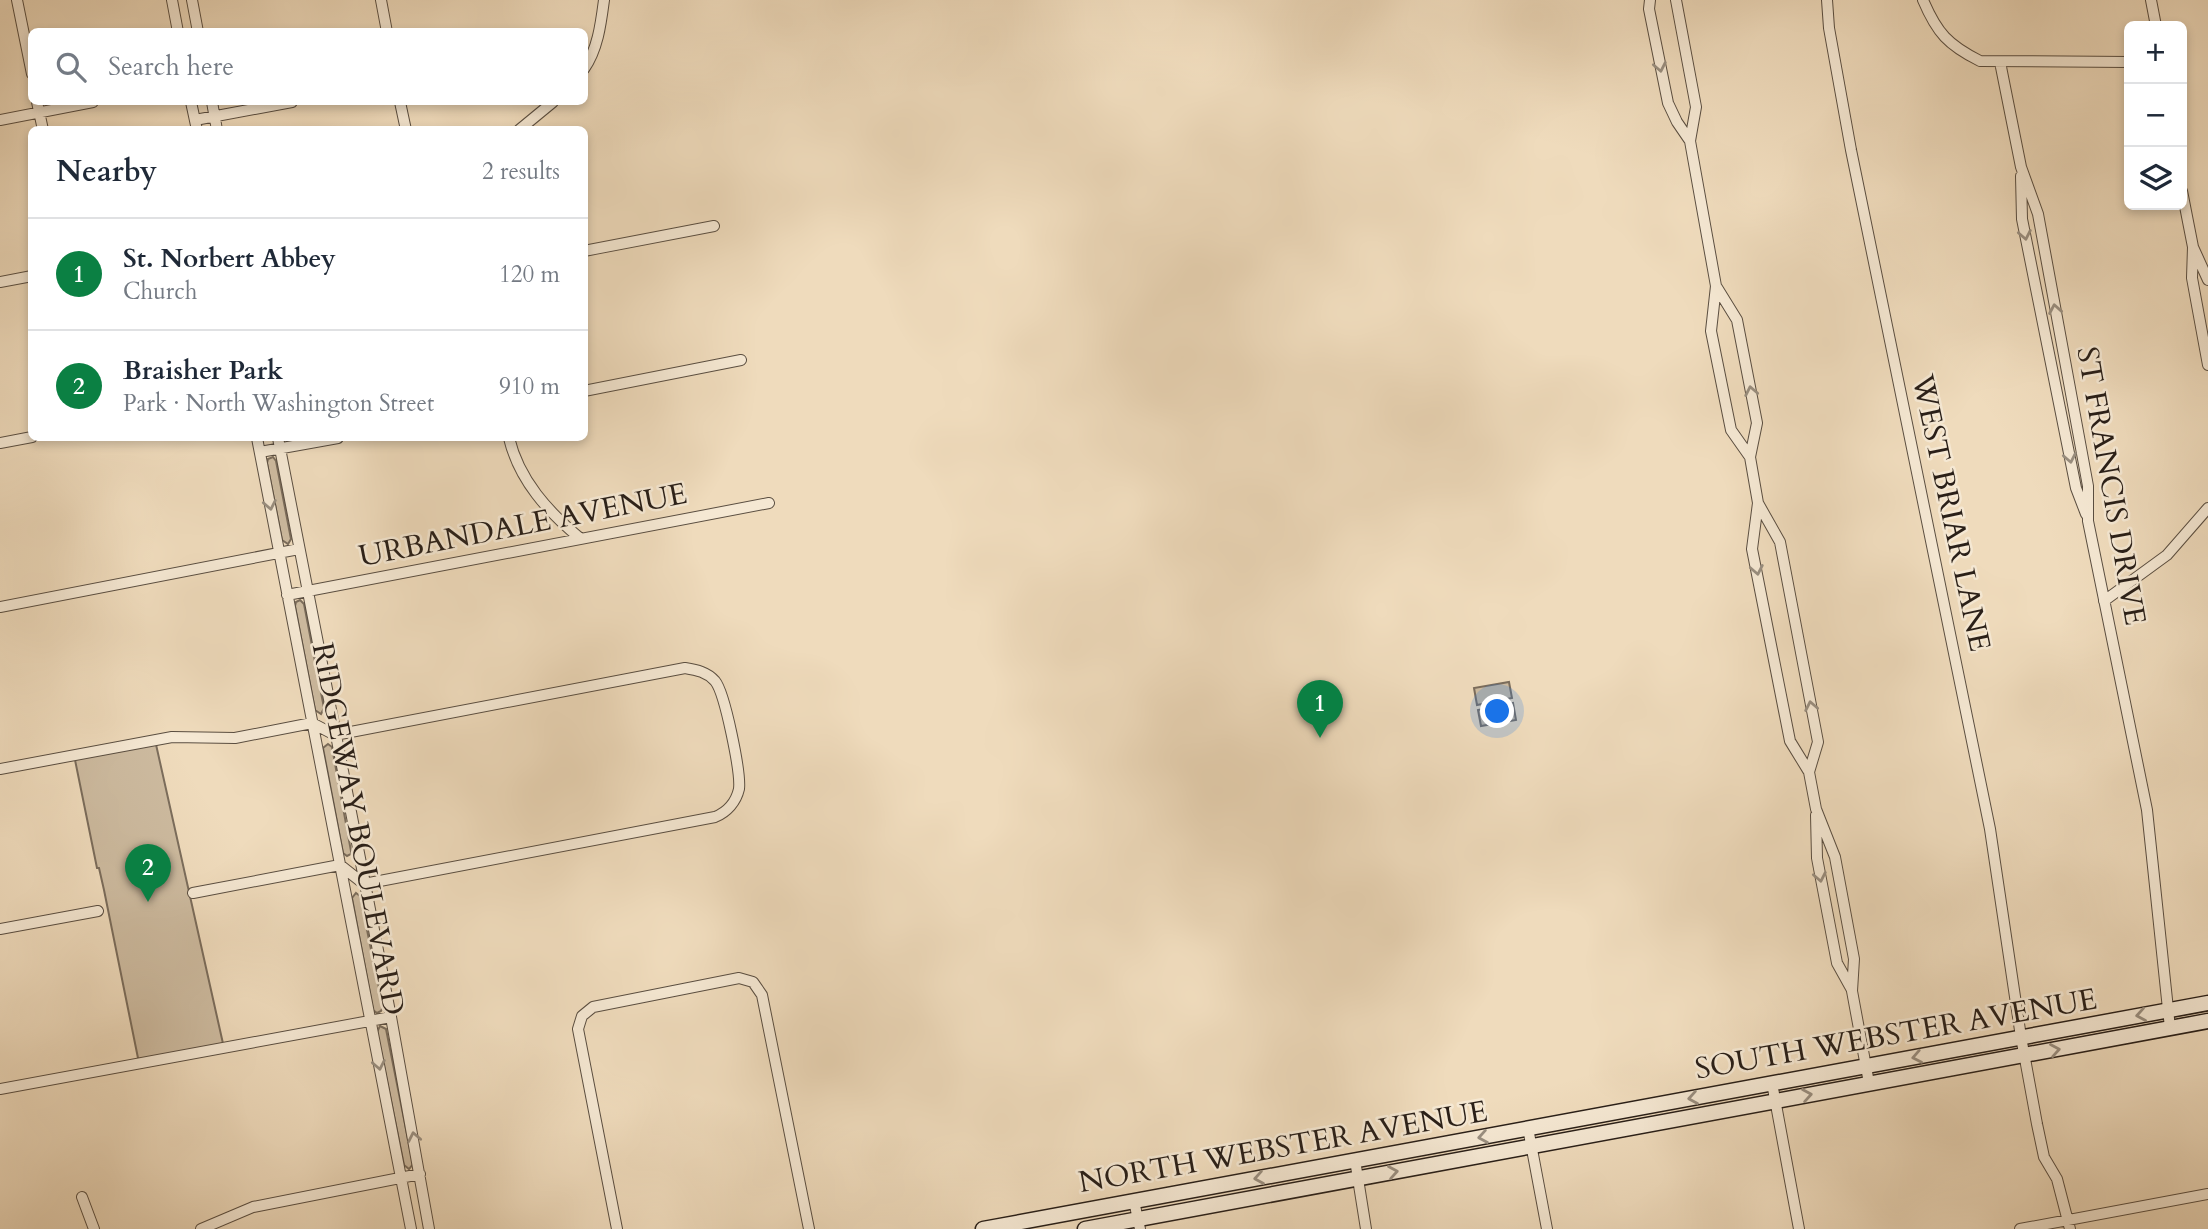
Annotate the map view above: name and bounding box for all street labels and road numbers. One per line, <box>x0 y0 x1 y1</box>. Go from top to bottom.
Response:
street label: ST FRANCIS DRIVE <box>2066 344 2156 628</box>
street label: WEST BRIAR LANE <box>1901 370 2000 655</box>
street label: URBANDALE AVENUE <box>355 473 691 577</box>
street label: RIDGEWAY BOULEVARD <box>302 639 414 1019</box>
street label: SOUTH WEBSTER AVENUE <box>1692 978 2100 1090</box>
street label: NORTH WEBSTER AVENUE <box>1075 1091 1491 1203</box>

